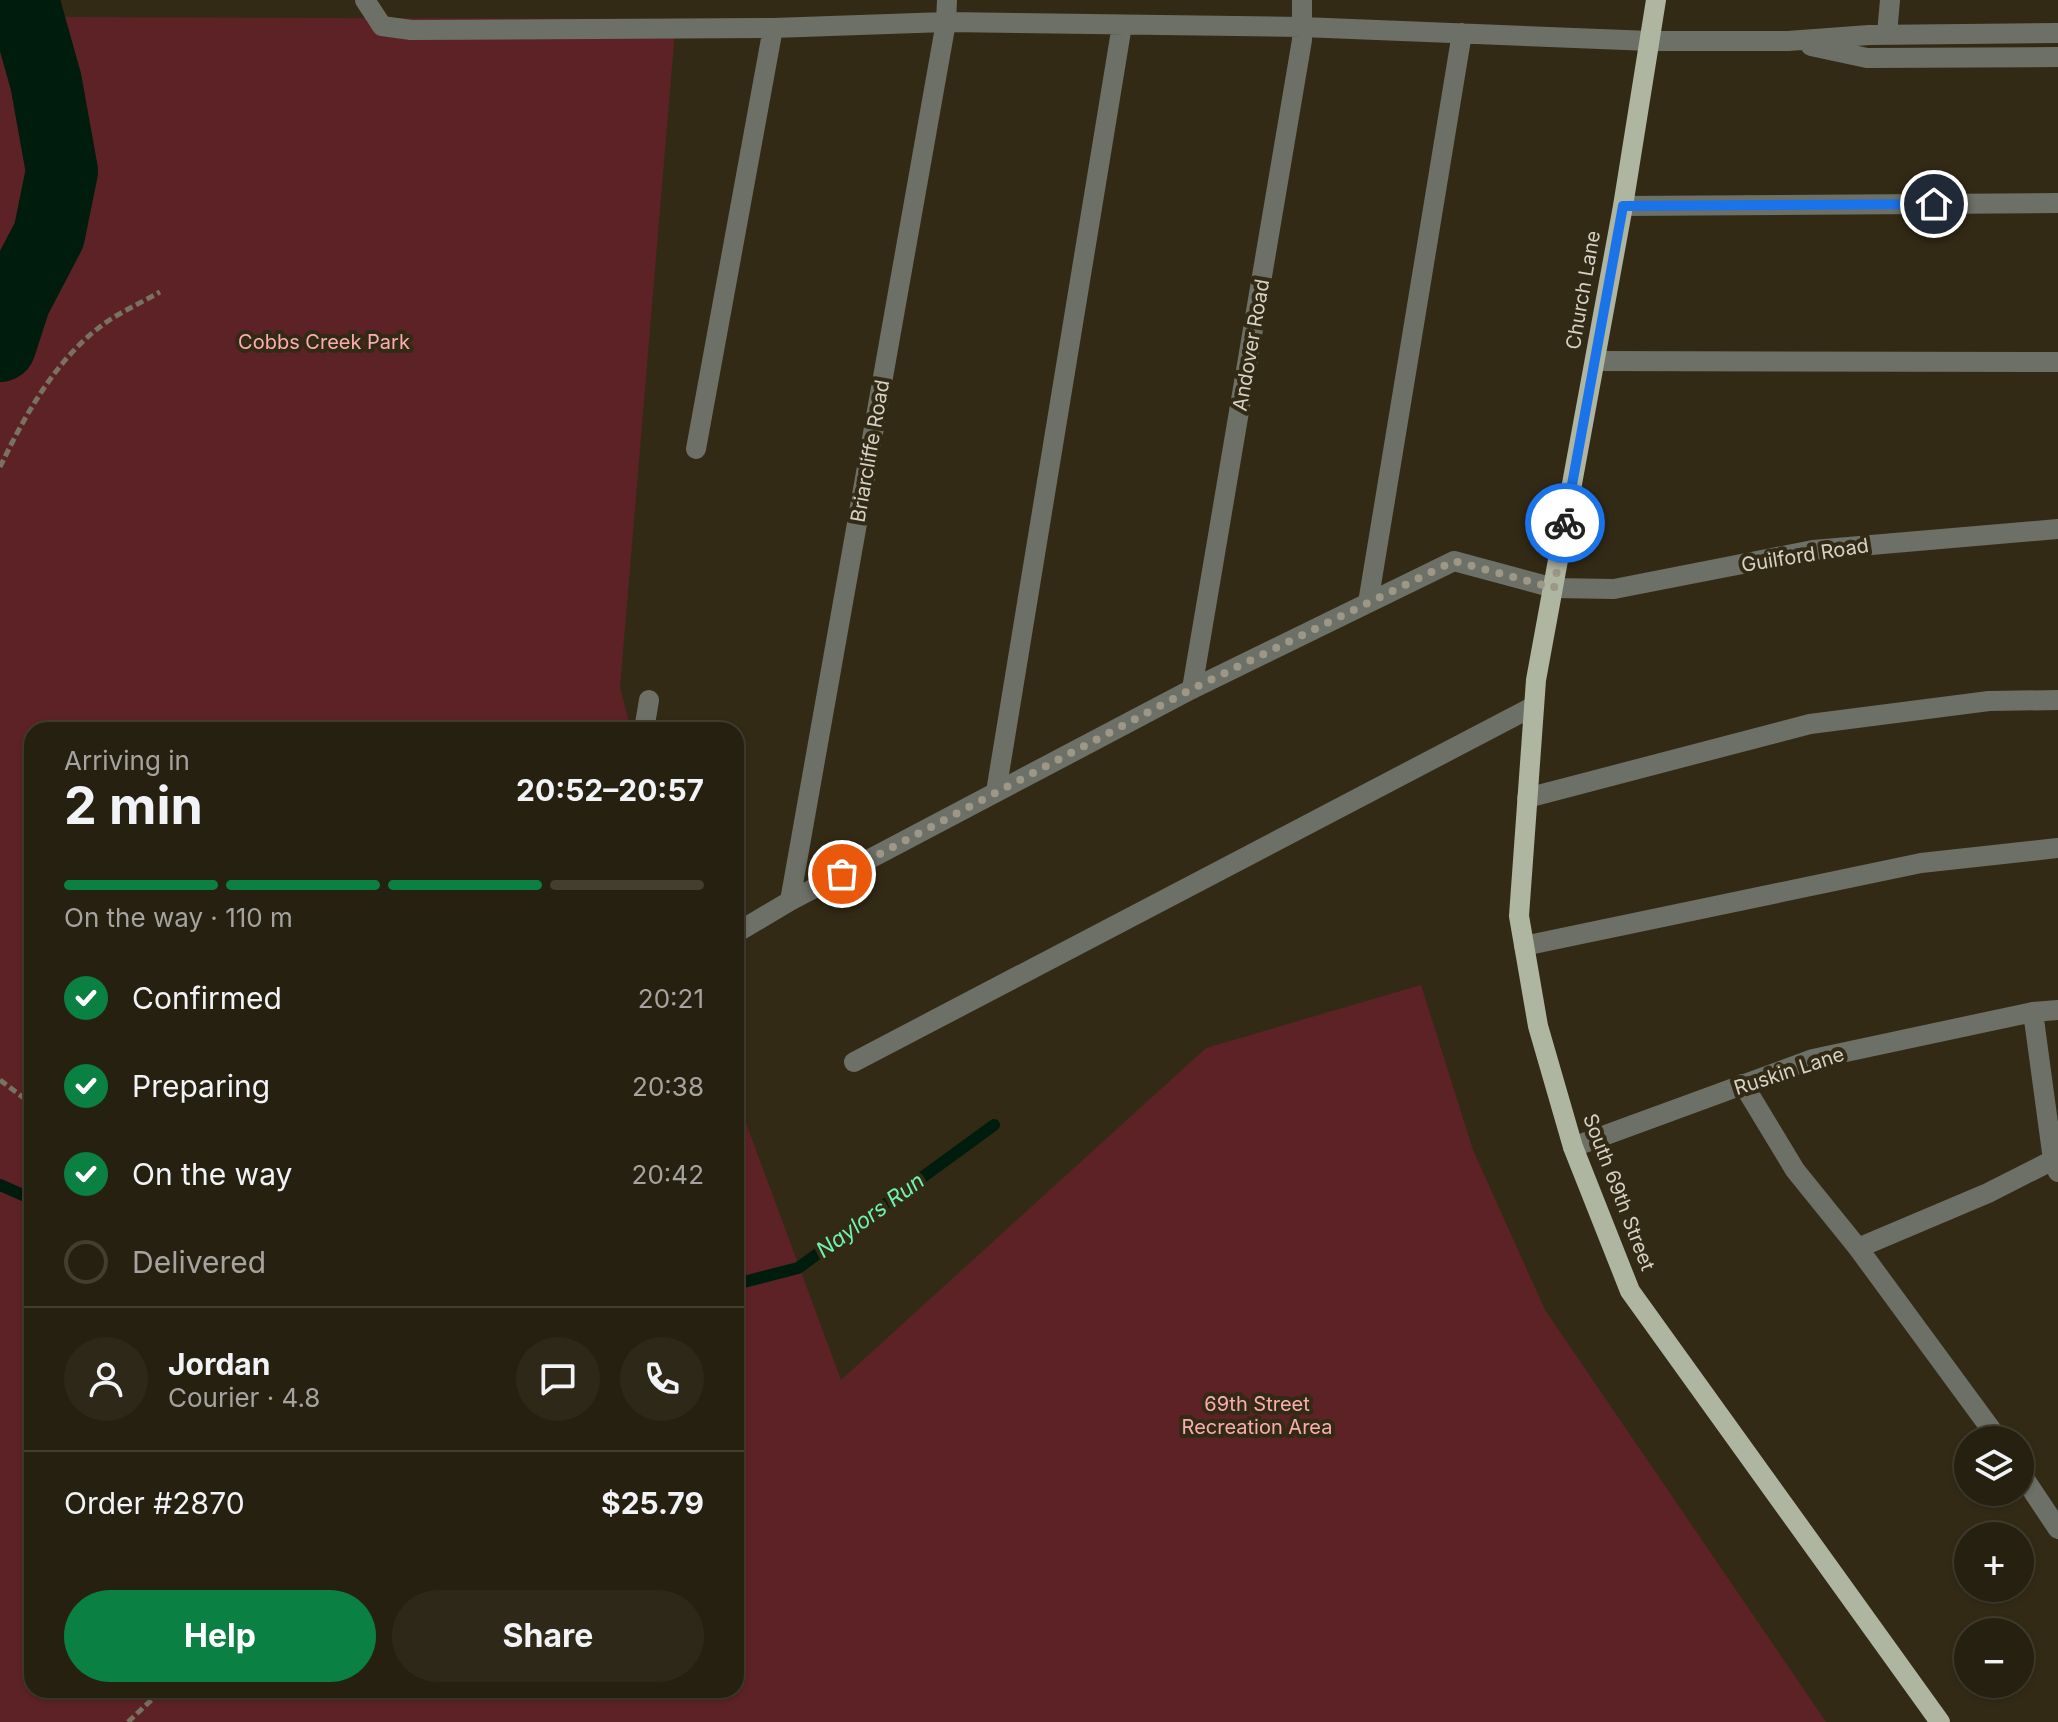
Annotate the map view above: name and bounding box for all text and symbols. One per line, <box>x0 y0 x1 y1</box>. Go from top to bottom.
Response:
pin <box>1900 170 1968 238</box>
icon: home <box>1912 182 1956 226</box>
street label: Church Lane <box>1561 229 1605 351</box>
street label: Andover Road <box>1228 277 1274 413</box>
park label: Cobbs Creek Park <box>238 330 410 354</box>
street label: Briarcliffe Road <box>846 378 894 524</box>
courier <box>1525 483 1605 563</box>
icon: bike <box>1543 501 1587 545</box>
street label: Guilford Road <box>1740 533 1870 577</box>
text: Arriving in <box>64 745 190 776</box>
text: 20:52–20:57 <box>516 772 704 808</box>
text: 2 min <box>64 774 203 837</box>
pin <box>808 840 876 908</box>
icon: bag <box>820 852 864 896</box>
text: On the way · 110 m <box>64 902 293 933</box>
icon: check <box>64 976 108 1020</box>
text: Confirmed <box>132 980 282 1016</box>
text: 20:21 <box>638 983 704 1014</box>
street label: Ruskin Lane <box>1731 1042 1847 1100</box>
icon: check <box>64 1064 108 1108</box>
text: Preparing <box>132 1068 270 1104</box>
text: 20:38 <box>632 1071 704 1102</box>
street label: South 69th Street <box>1578 1110 1660 1274</box>
icon: check <box>64 1152 108 1196</box>
text: On the way <box>132 1156 292 1192</box>
text: 20:42 <box>632 1159 704 1190</box>
water label: Naylors Run <box>811 1167 929 1263</box>
text: Delivered <box>132 1244 266 1280</box>
button: person <box>64 1337 148 1421</box>
button: chat <box>516 1337 600 1421</box>
button: phone <box>620 1337 704 1421</box>
text: Jordan <box>168 1346 270 1382</box>
text: Courier · 4.8 <box>168 1382 320 1413</box>
park label: 69th Street Recreation Area <box>1182 1392 1332 1439</box>
map controls <box>1954 1426 2034 1698</box>
button: layers <box>1954 1426 2034 1506</box>
text: Order #2870 <box>64 1485 245 1521</box>
text: $25.79 <box>601 1485 704 1521</box>
button: + <box>1954 1522 2034 1602</box>
button: Help <box>64 1590 376 1682</box>
button: Share <box>392 1590 704 1682</box>
button: − <box>1954 1618 2034 1698</box>

